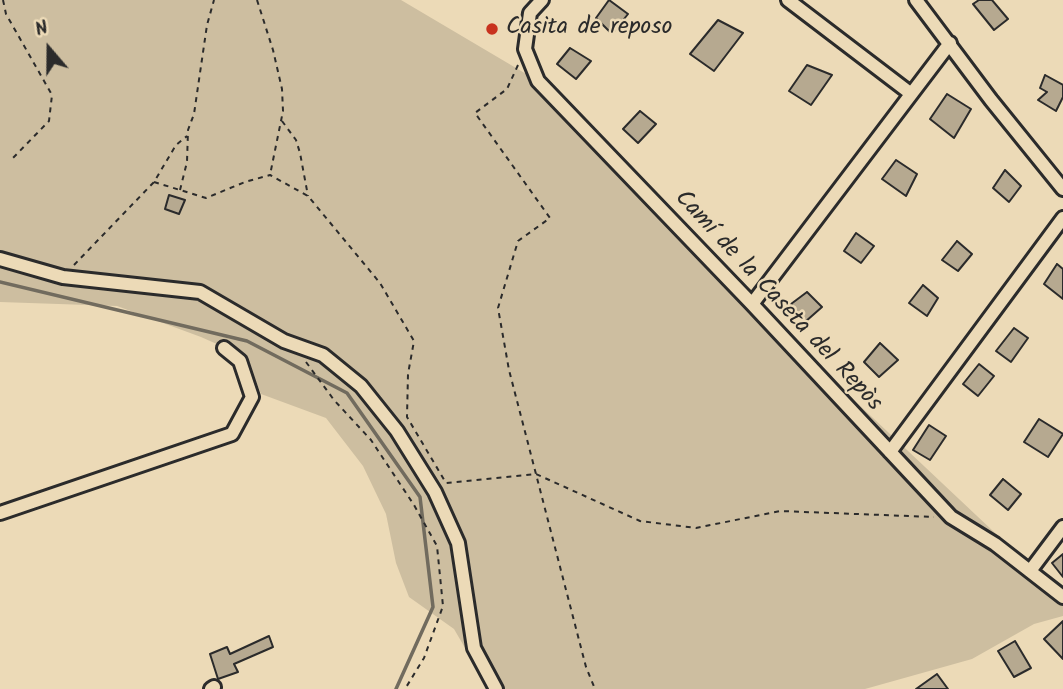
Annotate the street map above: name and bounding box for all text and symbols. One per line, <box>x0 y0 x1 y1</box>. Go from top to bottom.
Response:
text: N <box>31 13 53 45</box>
north arrow <box>14 14 84 84</box>
place label: Casita de reposo <box>506 15 672 43</box>
marker: Casita de reposo <box>484 21 500 37</box>
street label: Camí de la Caseta del Repòs <box>667 186 887 418</box>

